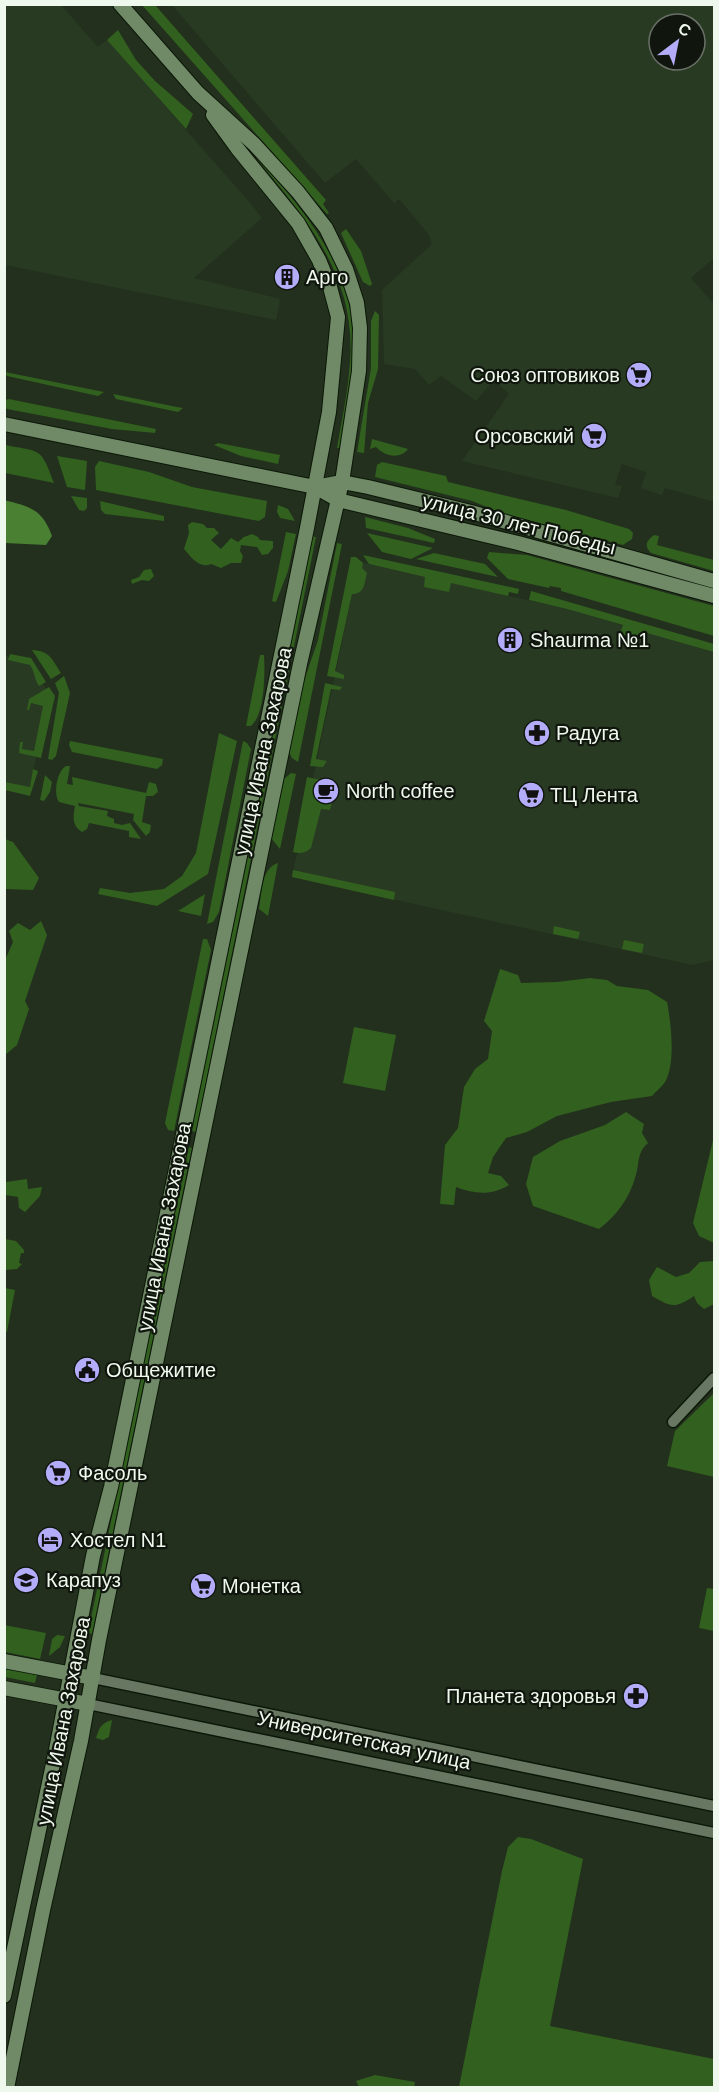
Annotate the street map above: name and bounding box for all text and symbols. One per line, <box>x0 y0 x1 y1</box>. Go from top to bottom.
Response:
north arrow <box>647 12 707 72</box>
text: С <box>675 19 694 40</box>
building icon: Арго <box>272 262 302 292</box>
place label: Арго <box>306 266 348 288</box>
supermarket icon: Союз оптовиков <box>624 360 654 390</box>
place label: Союз оптовиков <box>470 364 620 386</box>
supermarket icon: Орсовский <box>579 421 609 451</box>
place label: Орсовский <box>474 425 574 447</box>
street label: улица 30 лет Победы <box>420 489 618 559</box>
building icon: Shaurma №1 <box>495 625 525 655</box>
place label: Shaurma №1 <box>530 629 649 651</box>
street label: улица Ивана Захарова <box>230 644 296 857</box>
pharmacy icon: Радуга <box>522 718 552 748</box>
place label: Радуга <box>556 722 620 744</box>
cafe icon: North coffee <box>311 776 341 806</box>
place label: North coffee <box>346 780 455 802</box>
supermarket icon: ТЦ Лента <box>516 780 546 810</box>
place label: ТЦ Лента <box>550 784 639 806</box>
street label: улица Ивана Захарова <box>133 1120 195 1333</box>
public building icon: Общежитие <box>72 1355 102 1385</box>
place label: Общежитие <box>106 1359 216 1381</box>
supermarket icon: Фасоль <box>43 1458 73 1488</box>
place label: Фасоль <box>78 1462 147 1484</box>
hotel icon: Хостел N1 <box>35 1525 65 1555</box>
place label: Хостел N1 <box>70 1529 166 1551</box>
school or university icon: Карапуз <box>11 1565 41 1595</box>
place label: Карапуз <box>46 1569 121 1591</box>
supermarket icon: Монетка <box>188 1571 218 1601</box>
place label: Монетка <box>222 1575 302 1597</box>
street label: улица Ивана Захарова <box>32 1614 94 1827</box>
pharmacy icon: Планета здоровья <box>621 1681 651 1711</box>
place label: Планета здоровья <box>446 1685 616 1707</box>
street label: Университетская улица <box>255 1707 474 1774</box>

